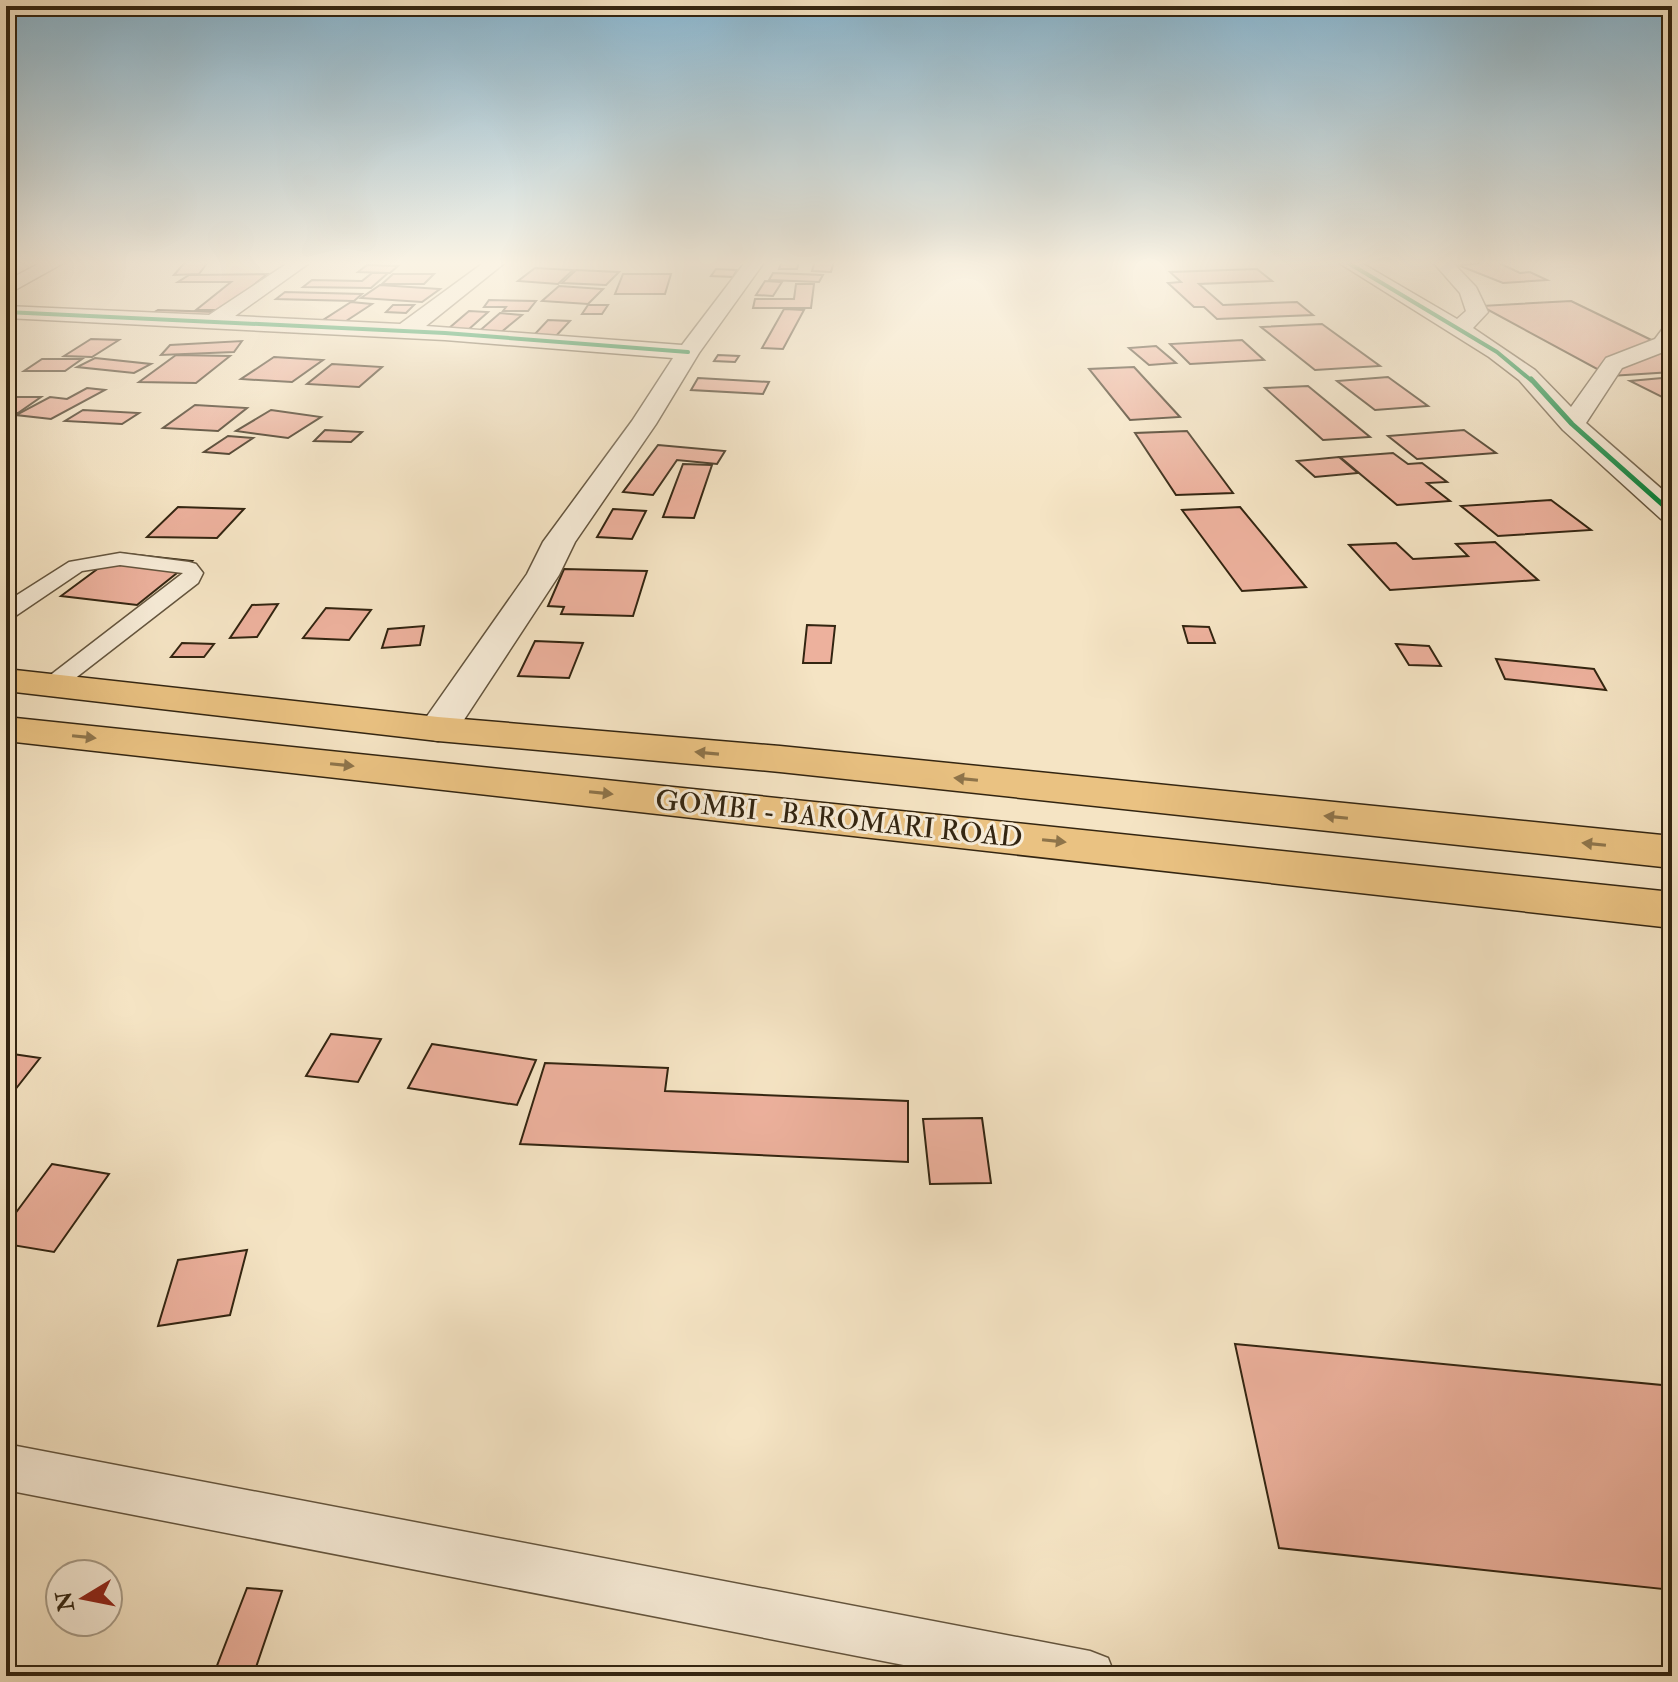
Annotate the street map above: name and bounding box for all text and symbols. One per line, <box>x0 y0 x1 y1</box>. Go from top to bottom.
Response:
one-way arrow <box>71 731 96 744</box>
one-way arrow <box>694 746 719 759</box>
one-way arrow <box>330 759 355 772</box>
one-way arrow <box>953 772 978 785</box>
street label: GOMBI - BAROMARI ROAD <box>653 783 1024 856</box>
one-way arrow <box>588 786 613 799</box>
one-way arrow <box>1323 811 1348 824</box>
one-way arrow <box>1042 835 1067 848</box>
one-way arrow <box>1581 838 1606 851</box>
north arrow <box>44 1558 124 1638</box>
text: N <box>50 1589 81 1614</box>

